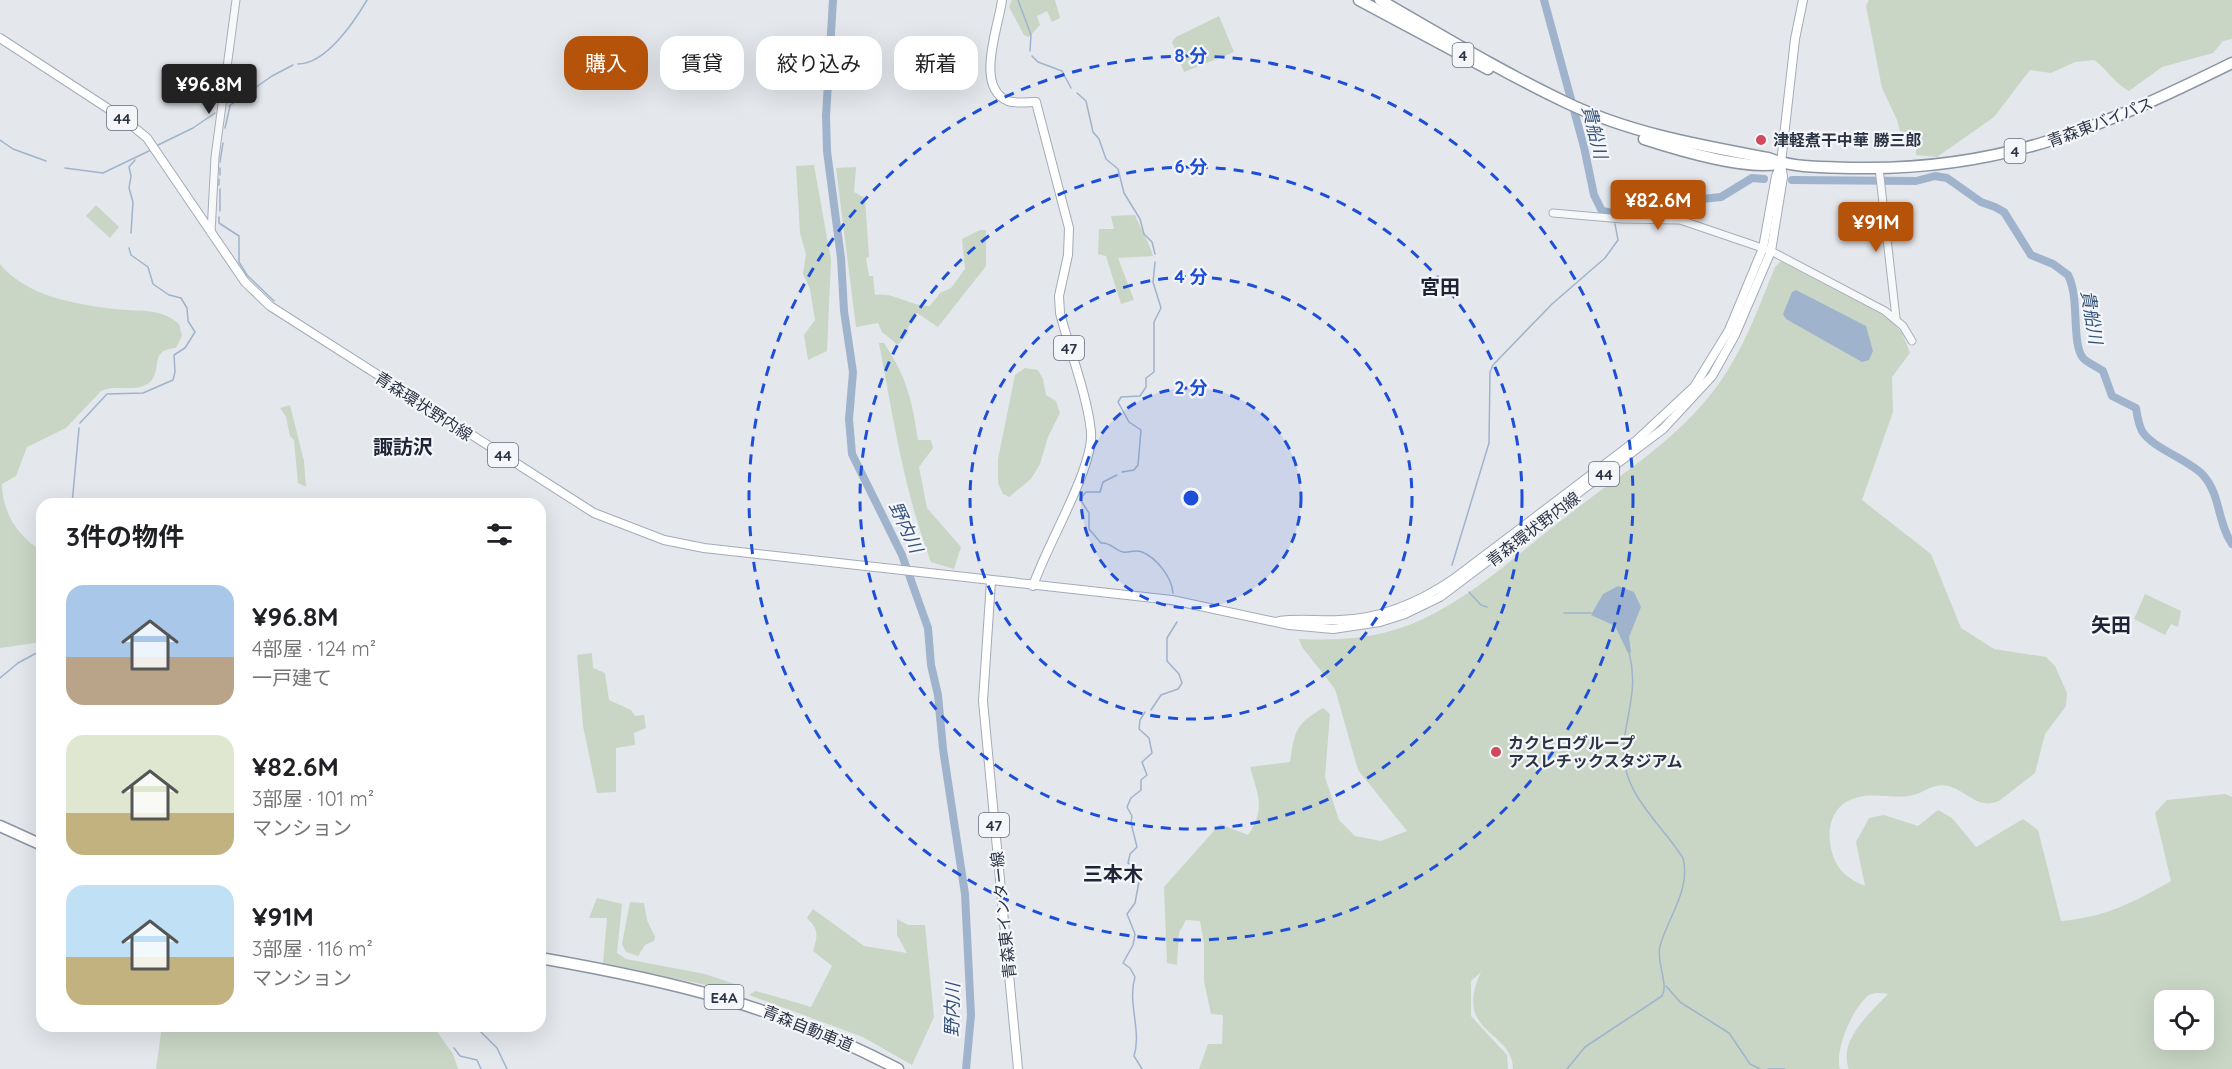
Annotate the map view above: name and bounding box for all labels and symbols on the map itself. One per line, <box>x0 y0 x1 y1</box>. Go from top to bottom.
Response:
road number: 4 <box>1452 43 1474 67</box>
text: 8 分 <box>1175 44 1207 67</box>
pin: ¥96.8M <box>160 64 258 115</box>
street label: 青森東バイパス <box>2044 93 2156 151</box>
water label: 貴船川 <box>1577 103 1613 163</box>
road number: 44 <box>107 106 137 130</box>
place label: 津軽煮干中華 勝三郎 <box>1773 130 1921 150</box>
marker: 津軽煮干中華 勝三郎 <box>1754 133 1768 147</box>
road number: 4 <box>2004 139 2026 163</box>
text: 6 分 <box>1175 155 1208 178</box>
pin: ¥82.6M <box>1609 180 1707 231</box>
pin: ¥91M <box>1840 202 1912 253</box>
text: 4 分 <box>1174 265 1208 288</box>
district label: 宮田 <box>1420 274 1460 299</box>
water label: 貴船川 <box>2076 289 2108 347</box>
road number: 47 <box>1054 336 1084 360</box>
street label: 青森環状野内線 <box>372 367 476 445</box>
text: 2 分 <box>1174 376 1208 399</box>
district label: 諏訪沢 <box>373 434 433 459</box>
road number: 44 <box>488 443 518 467</box>
road number: 44 <box>1589 462 1619 486</box>
street label: 青森環状野内線 <box>1482 487 1584 571</box>
centre of rings <box>1181 488 1201 508</box>
water label: 野内川 <box>884 498 929 558</box>
district label: 矢田 <box>2091 612 2131 637</box>
place label: カクヒログループ アスレチックスタジアム <box>1508 733 1682 771</box>
marker: カクヒログループ アスレチックスタジアム <box>1489 745 1503 759</box>
road number: 47 <box>979 813 1009 837</box>
street label: 青森東インター線 <box>986 850 1020 980</box>
district label: 三本木 <box>1083 861 1143 886</box>
water label: 野内川 <box>940 981 964 1037</box>
road number: E4A <box>704 985 744 1009</box>
street label: 青森自動車道 <box>760 1001 856 1055</box>

